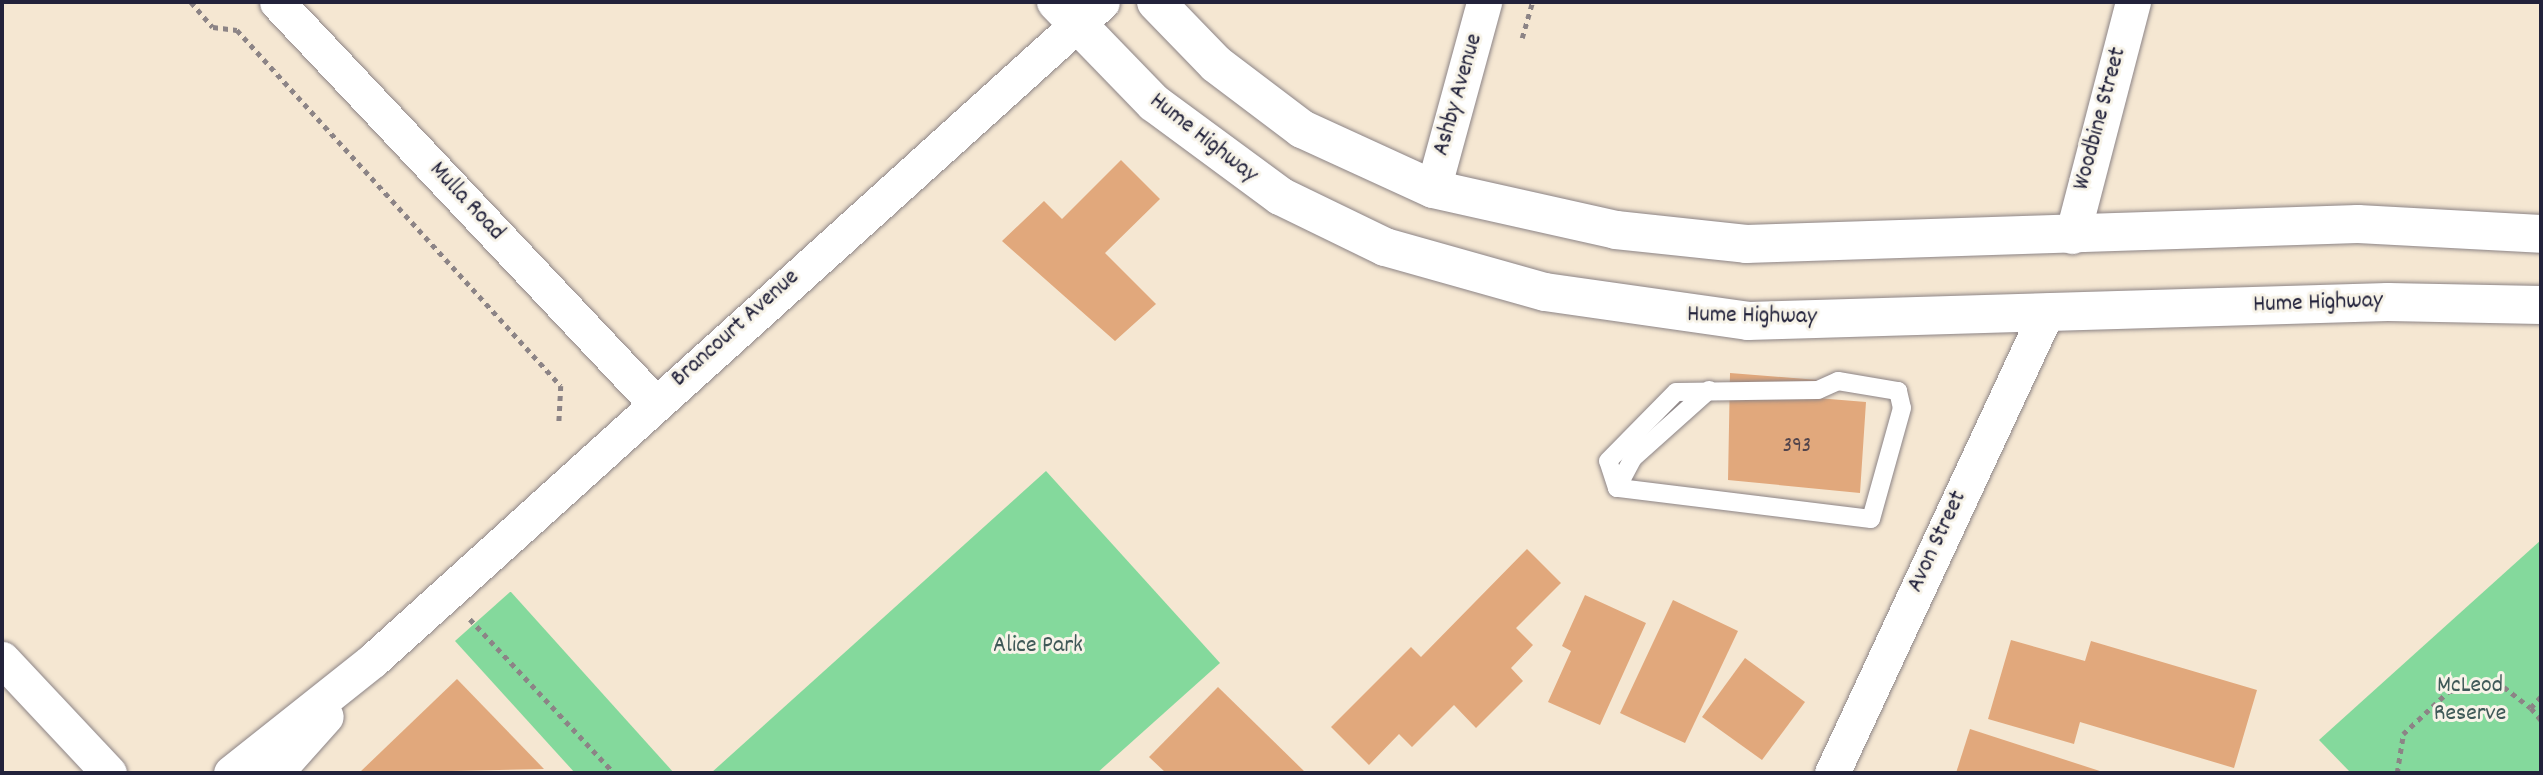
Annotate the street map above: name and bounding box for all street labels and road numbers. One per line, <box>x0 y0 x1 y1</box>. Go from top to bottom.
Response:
street label: Ashby Avenue <box>1428 31 1490 159</box>
street label: Woodbine Street <box>2068 44 2134 194</box>
street label: Hume Highway <box>1143 88 1263 190</box>
street label: Mulla Road <box>422 157 510 247</box>
street label: Brancourt Avenue <box>666 264 806 394</box>
street label: Hume Highway <box>2253 287 2383 321</box>
street label: Hume Highway <box>1687 301 1817 333</box>
street label: Avon Street <box>1902 487 1974 597</box>

